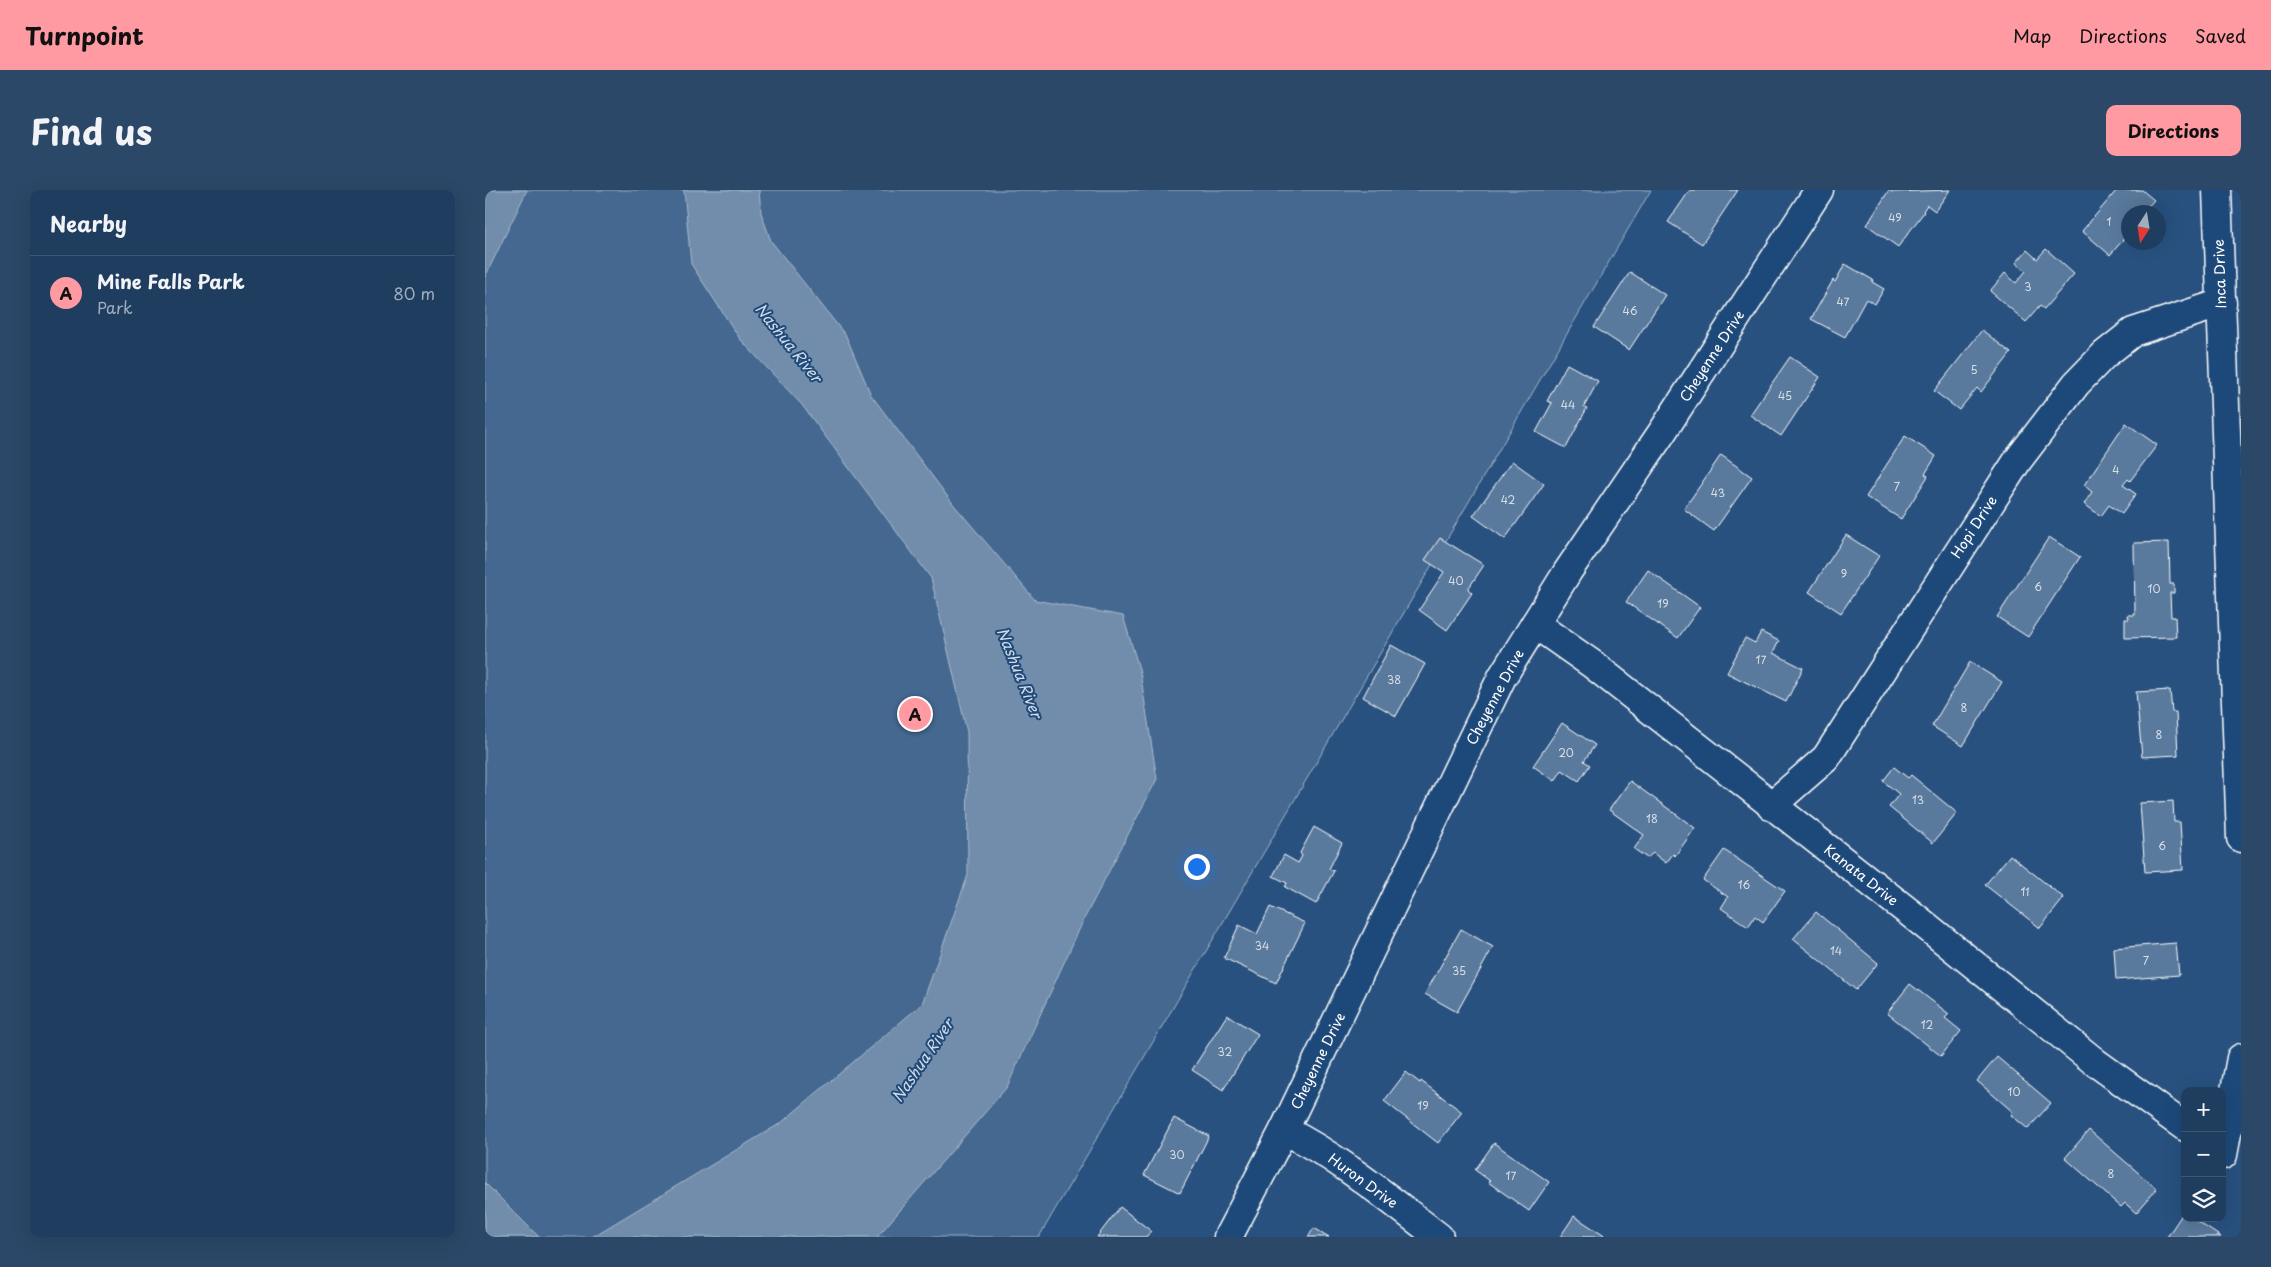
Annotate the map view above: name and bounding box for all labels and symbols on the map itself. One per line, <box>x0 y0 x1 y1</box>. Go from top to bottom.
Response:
north arrow <box>2121 205 2166 250</box>
house number: 49 <box>1888 209 1902 226</box>
house number: 1 <box>2107 213 2112 230</box>
street label: Inca Drive <box>2208 239 2231 309</box>
house number: 3 <box>2024 278 2032 295</box>
house number: 47 <box>1837 293 1850 310</box>
water label: Nashua River <box>750 297 830 388</box>
house number: 46 <box>1623 302 1638 319</box>
street label: Cheyenne Drive <box>1674 306 1749 406</box>
house number: 5 <box>1970 361 1978 378</box>
house number: 45 <box>1778 387 1792 404</box>
house number: 44 <box>1561 396 1575 413</box>
house number: 4 <box>2112 461 2120 478</box>
house number: 7 <box>1894 478 1900 495</box>
house number: 43 <box>1711 484 1725 501</box>
house number: 42 <box>1501 491 1516 508</box>
street label: Hopi Drive <box>1945 491 2002 562</box>
house number: 9 <box>1841 565 1847 582</box>
house number: 40 <box>1448 572 1464 589</box>
house number: 6 <box>2034 578 2042 595</box>
house number: 10 <box>2148 580 2160 597</box>
house number: 19 <box>1657 595 1669 612</box>
water label: Nashua River <box>992 624 1050 723</box>
street label: Cheyenne Drive <box>1461 645 1529 748</box>
house number: 17 <box>1756 651 1767 668</box>
house number: 38 <box>1387 671 1401 688</box>
pin: A <box>899 695 931 733</box>
house number: 8 <box>1961 699 1968 716</box>
house number: 8 <box>2156 726 2163 743</box>
house number: 20 <box>1558 744 1574 761</box>
house number: 13 <box>1912 791 1924 808</box>
house number: 18 <box>1646 810 1658 827</box>
house number: 6 <box>2158 837 2166 854</box>
street label: Kanata Drive <box>1820 839 1903 910</box>
your location <box>1184 854 1210 880</box>
house number: 16 <box>1738 876 1751 893</box>
house number: 11 <box>2020 883 2030 900</box>
house number: 34 <box>1255 937 1269 954</box>
house number: 14 <box>1830 942 1842 959</box>
house number: 7 <box>2143 952 2149 969</box>
house number: 35 <box>1452 962 1466 979</box>
street label: Cheyenne Drive <box>1285 1009 1350 1113</box>
water label: Nashua River <box>885 1012 959 1106</box>
house number: 12 <box>1921 1016 1934 1033</box>
house number: 32 <box>1218 1043 1233 1060</box>
house number: 10 <box>2008 1083 2020 1100</box>
house number: 19 <box>1417 1097 1429 1114</box>
house number: 30 <box>1169 1146 1185 1163</box>
street label: Huron Drive <box>1324 1148 1402 1213</box>
house number: 8 <box>2108 1165 2115 1182</box>
house number: 17 <box>1506 1167 1517 1184</box>

